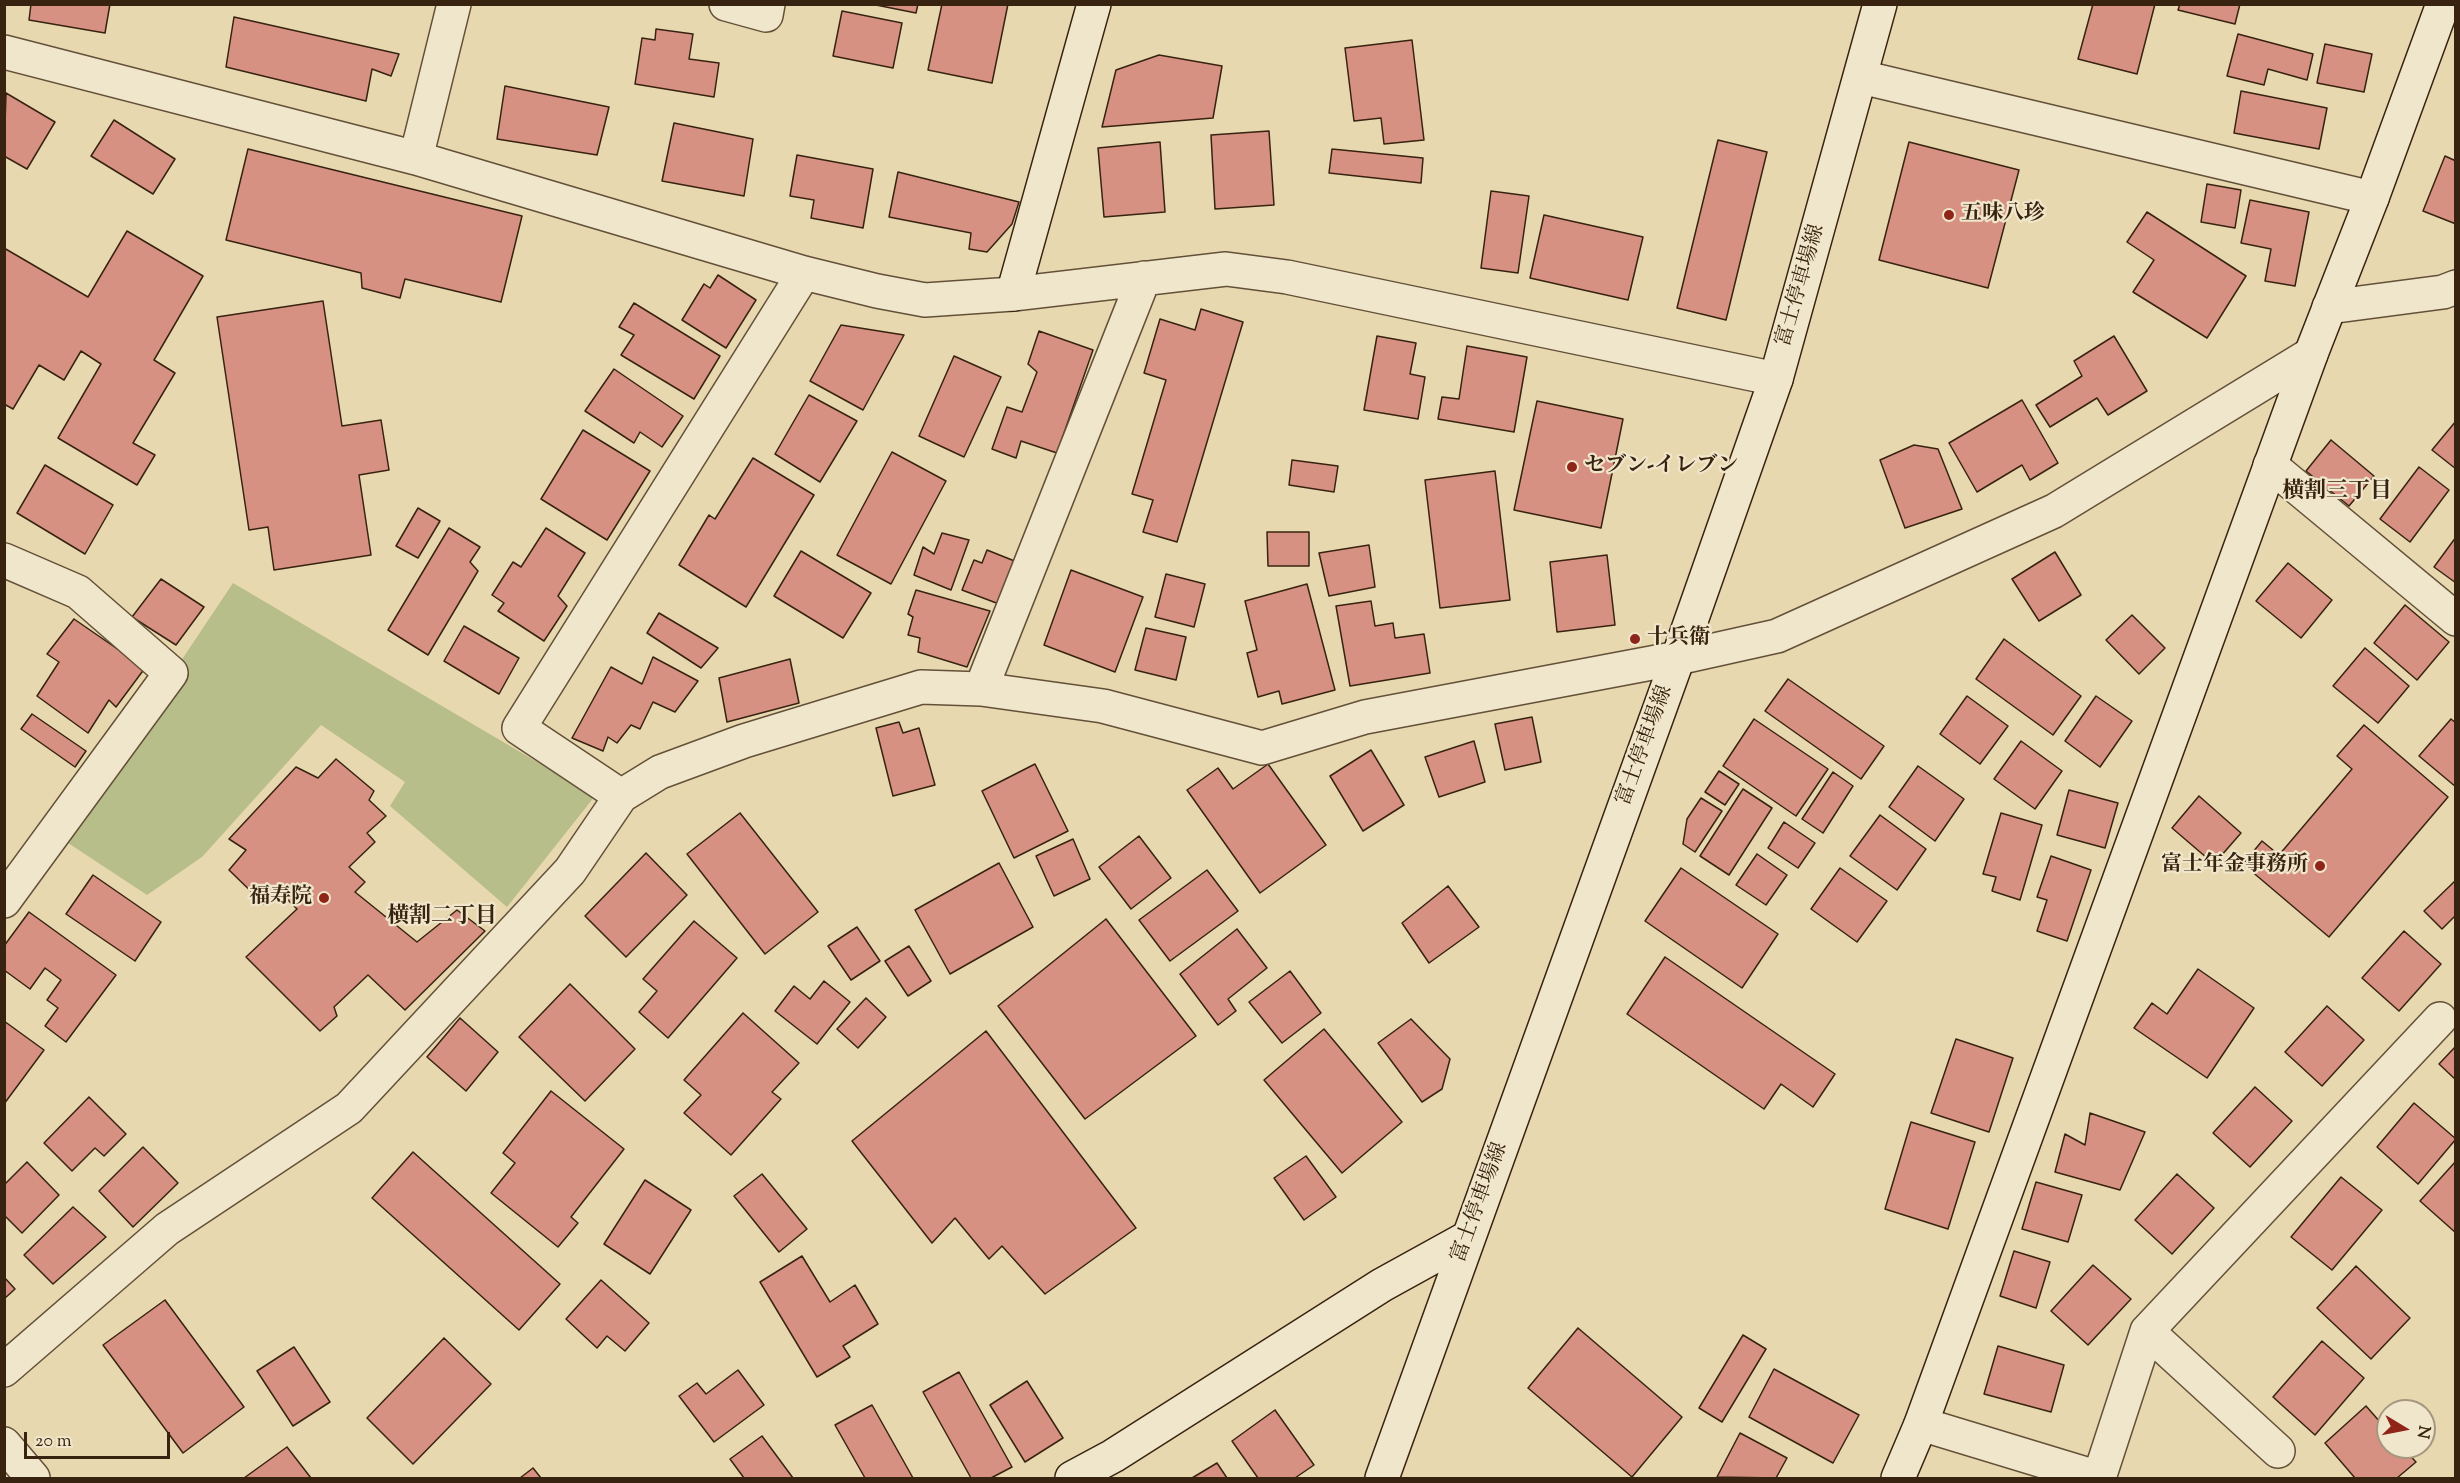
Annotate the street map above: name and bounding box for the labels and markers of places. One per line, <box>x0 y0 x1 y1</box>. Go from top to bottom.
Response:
place label: 五味八珍 <box>1961 202 2045 228</box>
marker: 五味八珍 <box>1942 208 1956 222</box>
place label: セブン-イレブン <box>1584 454 1738 480</box>
marker: セブン-イレブン <box>1565 460 1579 474</box>
place label: 十兵衛 <box>1647 626 1710 652</box>
marker: 十兵衛 <box>1628 632 1642 646</box>
place label: 富士年金事務所 <box>2161 853 2308 879</box>
marker: 富士年金事務所 <box>2313 859 2327 873</box>
place label: 福寿院 <box>249 885 312 911</box>
marker: 福寿院 <box>317 891 331 905</box>

